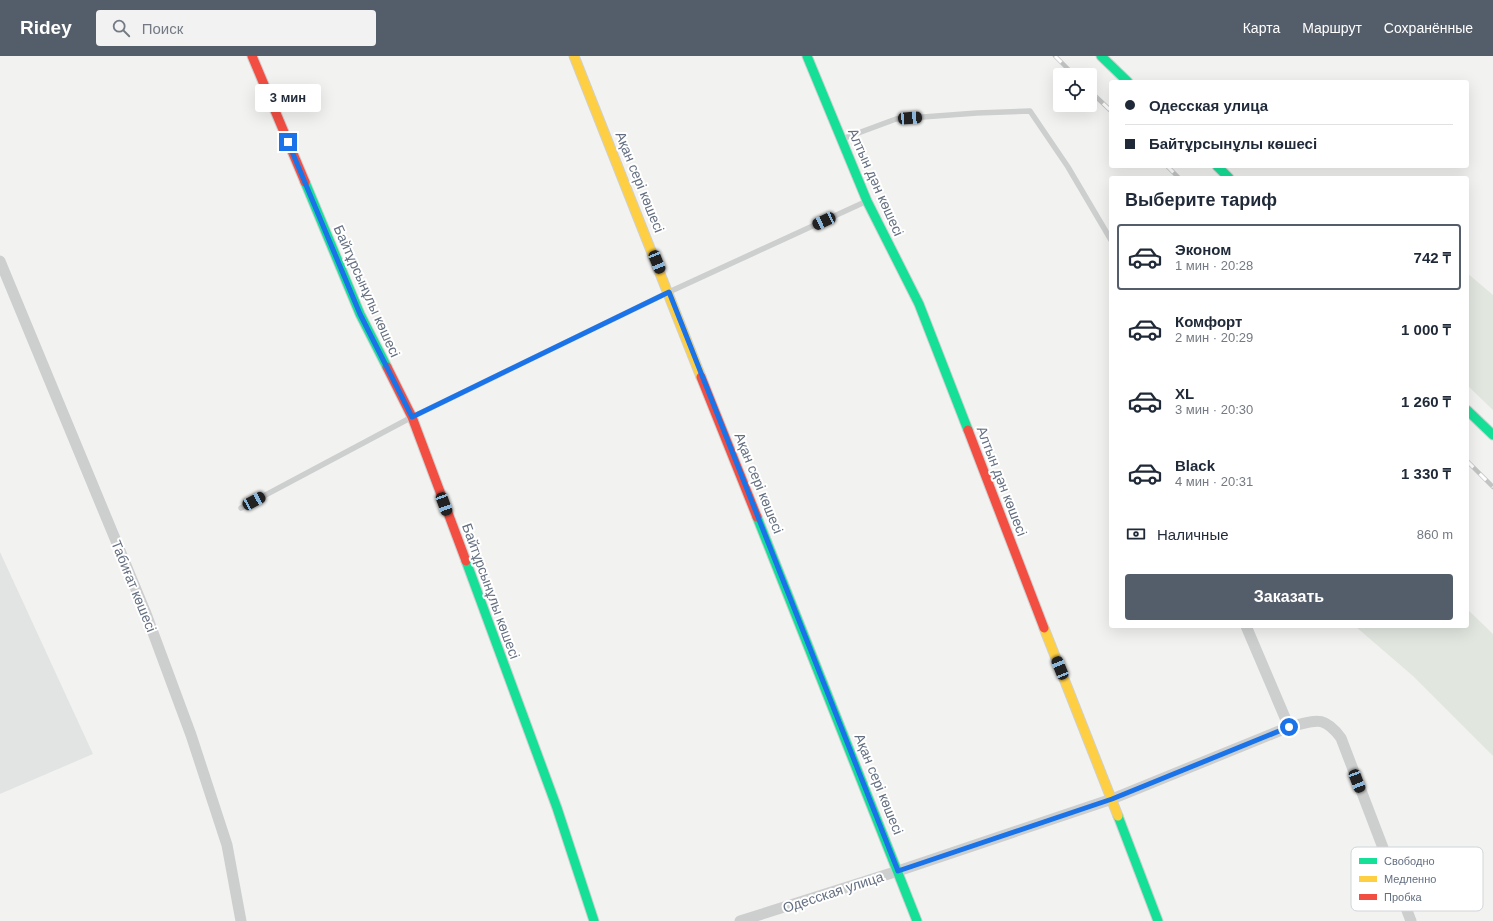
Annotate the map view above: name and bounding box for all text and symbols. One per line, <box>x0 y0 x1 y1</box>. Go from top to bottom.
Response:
search box <box>96 10 376 46</box>
text: Ridey <box>20 17 72 38</box>
icon: search <box>110 17 132 39</box>
text: Поиск <box>142 20 183 37</box>
text: Карта <box>1243 20 1280 36</box>
text: Маршрут <box>1302 20 1362 36</box>
text: Сохранённые <box>1384 20 1473 36</box>
map controls <box>1053 68 1097 112</box>
button: locate <box>1053 68 1097 112</box>
callout: 3 мин <box>255 84 321 112</box>
text: 3 мин <box>270 90 306 105</box>
text: Одесская улица <box>1149 97 1268 114</box>
car <box>898 111 922 125</box>
street label: Алтын дән көшесі <box>845 126 907 238</box>
street label: Ақан сері көшесі <box>612 129 668 235</box>
route end <box>279 133 297 151</box>
text: Байтұрсынұлы көшесі <box>1149 135 1317 152</box>
text: Выберите тариф <box>1125 190 1277 210</box>
car <box>811 210 837 232</box>
street label: Байтұрсынұлы көшесі <box>331 222 403 360</box>
icon: car <box>1127 239 1163 275</box>
text: Эконом <box>1175 241 1231 258</box>
car <box>647 249 667 275</box>
text: 742 ₸ <box>1414 249 1451 266</box>
text: 1 мин · 20:28 <box>1175 258 1253 273</box>
icon: car <box>1127 311 1163 347</box>
text: Комфорт <box>1175 313 1242 330</box>
text: 1 000 ₸ <box>1401 321 1451 338</box>
text: 2 мин · 20:29 <box>1175 330 1253 345</box>
icon: car <box>1127 383 1163 419</box>
text: XL <box>1175 385 1194 402</box>
text: 1 260 ₸ <box>1401 393 1451 410</box>
text: 3 мин · 20:30 <box>1175 402 1253 417</box>
street label: Алтын дән көшесі <box>974 424 1030 538</box>
street label: Ақан сері көшесі <box>731 430 787 536</box>
icon: car <box>1127 455 1163 491</box>
text: Black <box>1175 457 1215 474</box>
text: 1 330 ₸ <box>1401 465 1451 482</box>
text: 4 мин · 20:31 <box>1175 474 1253 489</box>
car <box>241 490 267 512</box>
car <box>434 491 454 517</box>
street label: Байтұрсынұлы көшесі <box>459 521 523 661</box>
icon: cash <box>1125 523 1147 545</box>
text: Наличные <box>1157 526 1229 543</box>
text: 860 m <box>1417 527 1453 542</box>
street label: Табиғат көшесі <box>108 538 160 634</box>
button: Заказать <box>1125 574 1453 620</box>
car <box>1050 655 1070 681</box>
route start <box>1280 718 1298 736</box>
street label: Ақан сері көшесі <box>851 731 907 837</box>
car <box>1347 768 1367 794</box>
legend <box>1351 847 1483 911</box>
text: Свободно <box>1384 855 1435 867</box>
street label: Одесская улица <box>781 868 885 916</box>
text: Медленно <box>1384 873 1436 885</box>
text: Пробка <box>1384 891 1422 903</box>

